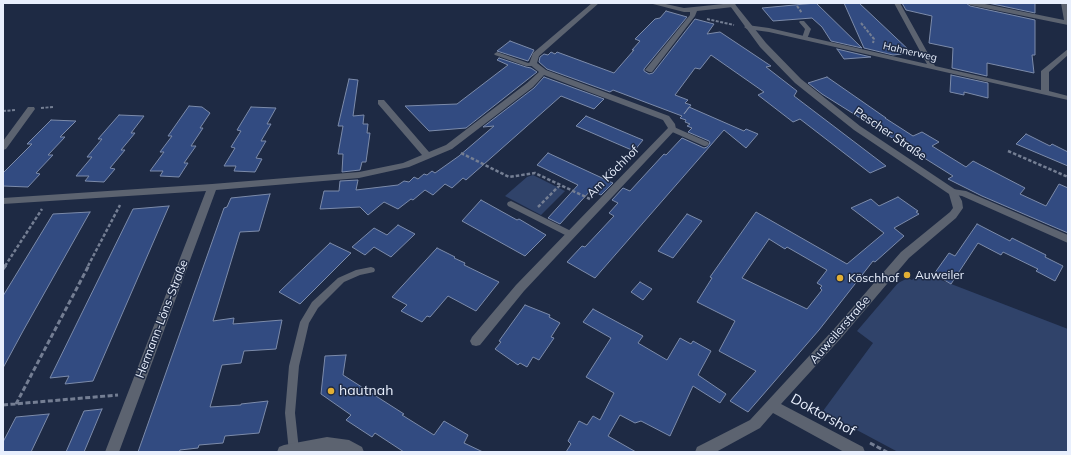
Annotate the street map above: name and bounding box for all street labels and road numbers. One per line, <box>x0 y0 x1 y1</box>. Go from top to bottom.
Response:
street label: Hahnerweg <box>882 40 938 64</box>
street label: Pescher Straße <box>851 104 929 164</box>
street label: Am Köchhof <box>584 143 642 201</box>
street label: Hermann-Löns-Straße <box>133 258 191 380</box>
street label: Auweilerstraße <box>807 293 873 367</box>
street label: Doktorshof <box>788 390 858 440</box>

